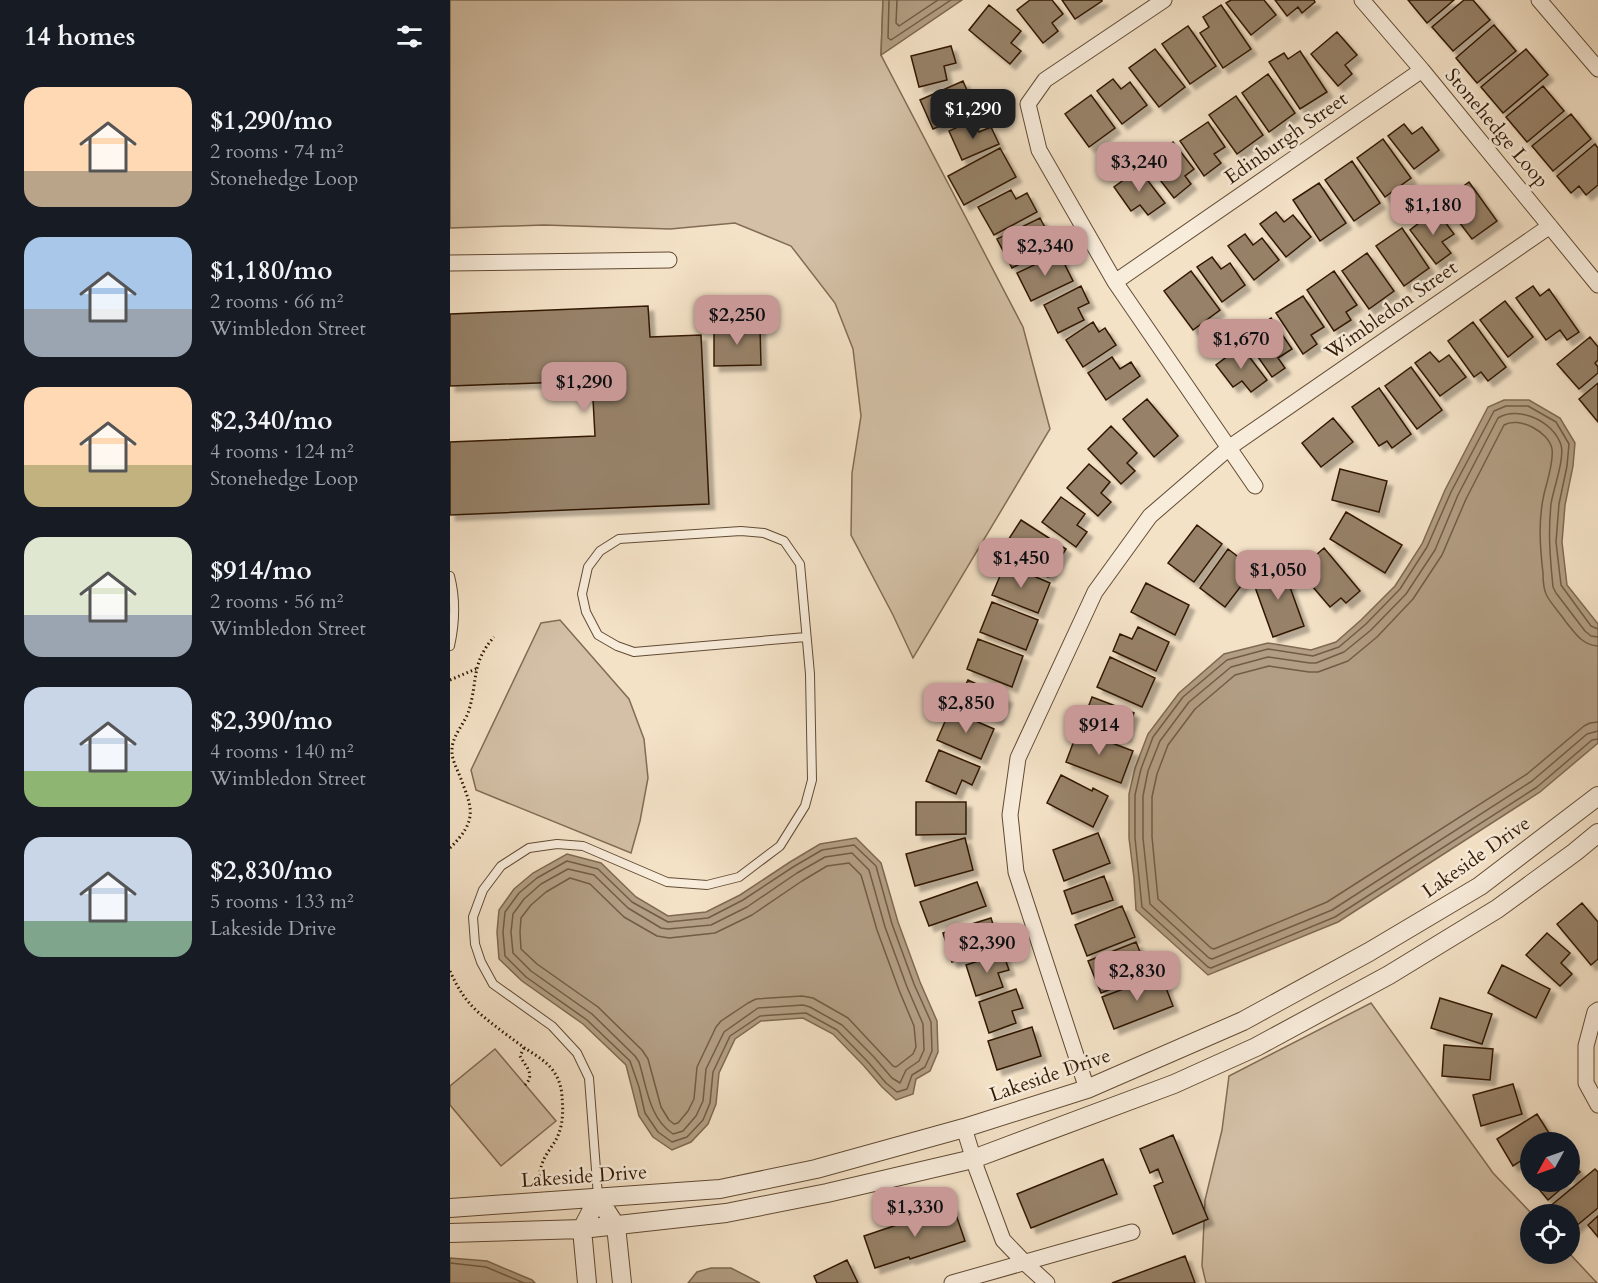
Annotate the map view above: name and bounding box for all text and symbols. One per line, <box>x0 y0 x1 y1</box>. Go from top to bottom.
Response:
text: 14 homes <box>24 19 135 54</box>
icon: filters <box>393 20 426 53</box>
street label: Stonehedge Loop <box>1439 63 1555 193</box>
street label: Edinburgh Street <box>1219 85 1354 191</box>
pin: $1,290 <box>924 89 1022 140</box>
text: $1,290 <box>944 95 1002 122</box>
text: $1,290/mo <box>210 103 333 138</box>
icon: home <box>72 111 144 183</box>
text: 2 rooms · 74 m² <box>210 138 343 165</box>
pin: $3,240 <box>1090 142 1188 193</box>
text: $3,240 <box>1110 148 1168 175</box>
text: Stonehedge Loop <box>210 165 358 192</box>
pin: $1,180 <box>1384 185 1482 236</box>
text: $1,180 <box>1404 191 1462 218</box>
pin: $2,340 <box>996 226 1094 277</box>
text: $2,340 <box>1016 232 1074 259</box>
text: $1,180/mo <box>210 253 333 288</box>
street label: Wimbledon Street <box>1319 254 1463 366</box>
icon: home <box>72 261 144 333</box>
text: 2 rooms · 66 m² <box>210 288 343 315</box>
pin: $2,250 <box>688 295 786 346</box>
text: $2,250 <box>708 301 766 328</box>
text: Wimbledon Street <box>210 315 366 342</box>
pin: $1,670 <box>1192 319 1290 370</box>
text: $1,670 <box>1212 325 1270 352</box>
pin: $1,290 <box>535 362 633 413</box>
text: $1,290 <box>555 368 613 395</box>
text: $2,340/mo <box>210 403 333 438</box>
icon: home <box>72 411 144 483</box>
text: 4 rooms · 124 m² <box>210 438 354 465</box>
text: Stonehedge Loop <box>210 465 358 492</box>
pin: $1,450 <box>972 538 1070 589</box>
text: $1,450 <box>992 544 1050 571</box>
pin: $1,050 <box>1229 550 1327 601</box>
text: $914/mo <box>210 553 312 588</box>
text: $1,050 <box>1249 556 1307 583</box>
icon: home <box>72 561 144 633</box>
text: 2 rooms · 56 m² <box>210 588 343 615</box>
text: Wimbledon Street <box>210 615 366 642</box>
pin: $2,850 <box>917 683 1015 734</box>
text: $2,850 <box>937 689 995 716</box>
text: $2,390/mo <box>210 703 333 738</box>
pin: $914 <box>1063 705 1135 756</box>
icon: home <box>72 711 144 783</box>
text: $914 <box>1079 711 1119 738</box>
text: 4 rooms · 140 m² <box>210 738 354 765</box>
text: Wimbledon Street <box>210 765 366 792</box>
street label: Lakeside Drive <box>1417 810 1535 904</box>
text: $2,830/mo <box>210 853 333 888</box>
icon: home <box>72 861 144 933</box>
text: 5 rooms · 133 m² <box>210 888 354 915</box>
text: Lakeside Drive <box>210 915 336 942</box>
pin: $2,390 <box>938 923 1036 974</box>
text: $2,390 <box>958 929 1016 956</box>
pin: $2,830 <box>1088 951 1186 1002</box>
text: $2,830 <box>1108 957 1166 984</box>
street label: Lakeside Drive <box>986 1042 1114 1108</box>
north arrow <box>1520 1132 1580 1192</box>
map controls <box>1520 1132 1580 1264</box>
street label: Lakeside Drive <box>520 1158 648 1194</box>
pin: $1,330 <box>866 1187 964 1238</box>
text: $1,330 <box>886 1193 944 1220</box>
button: locate <box>1520 1204 1580 1264</box>

